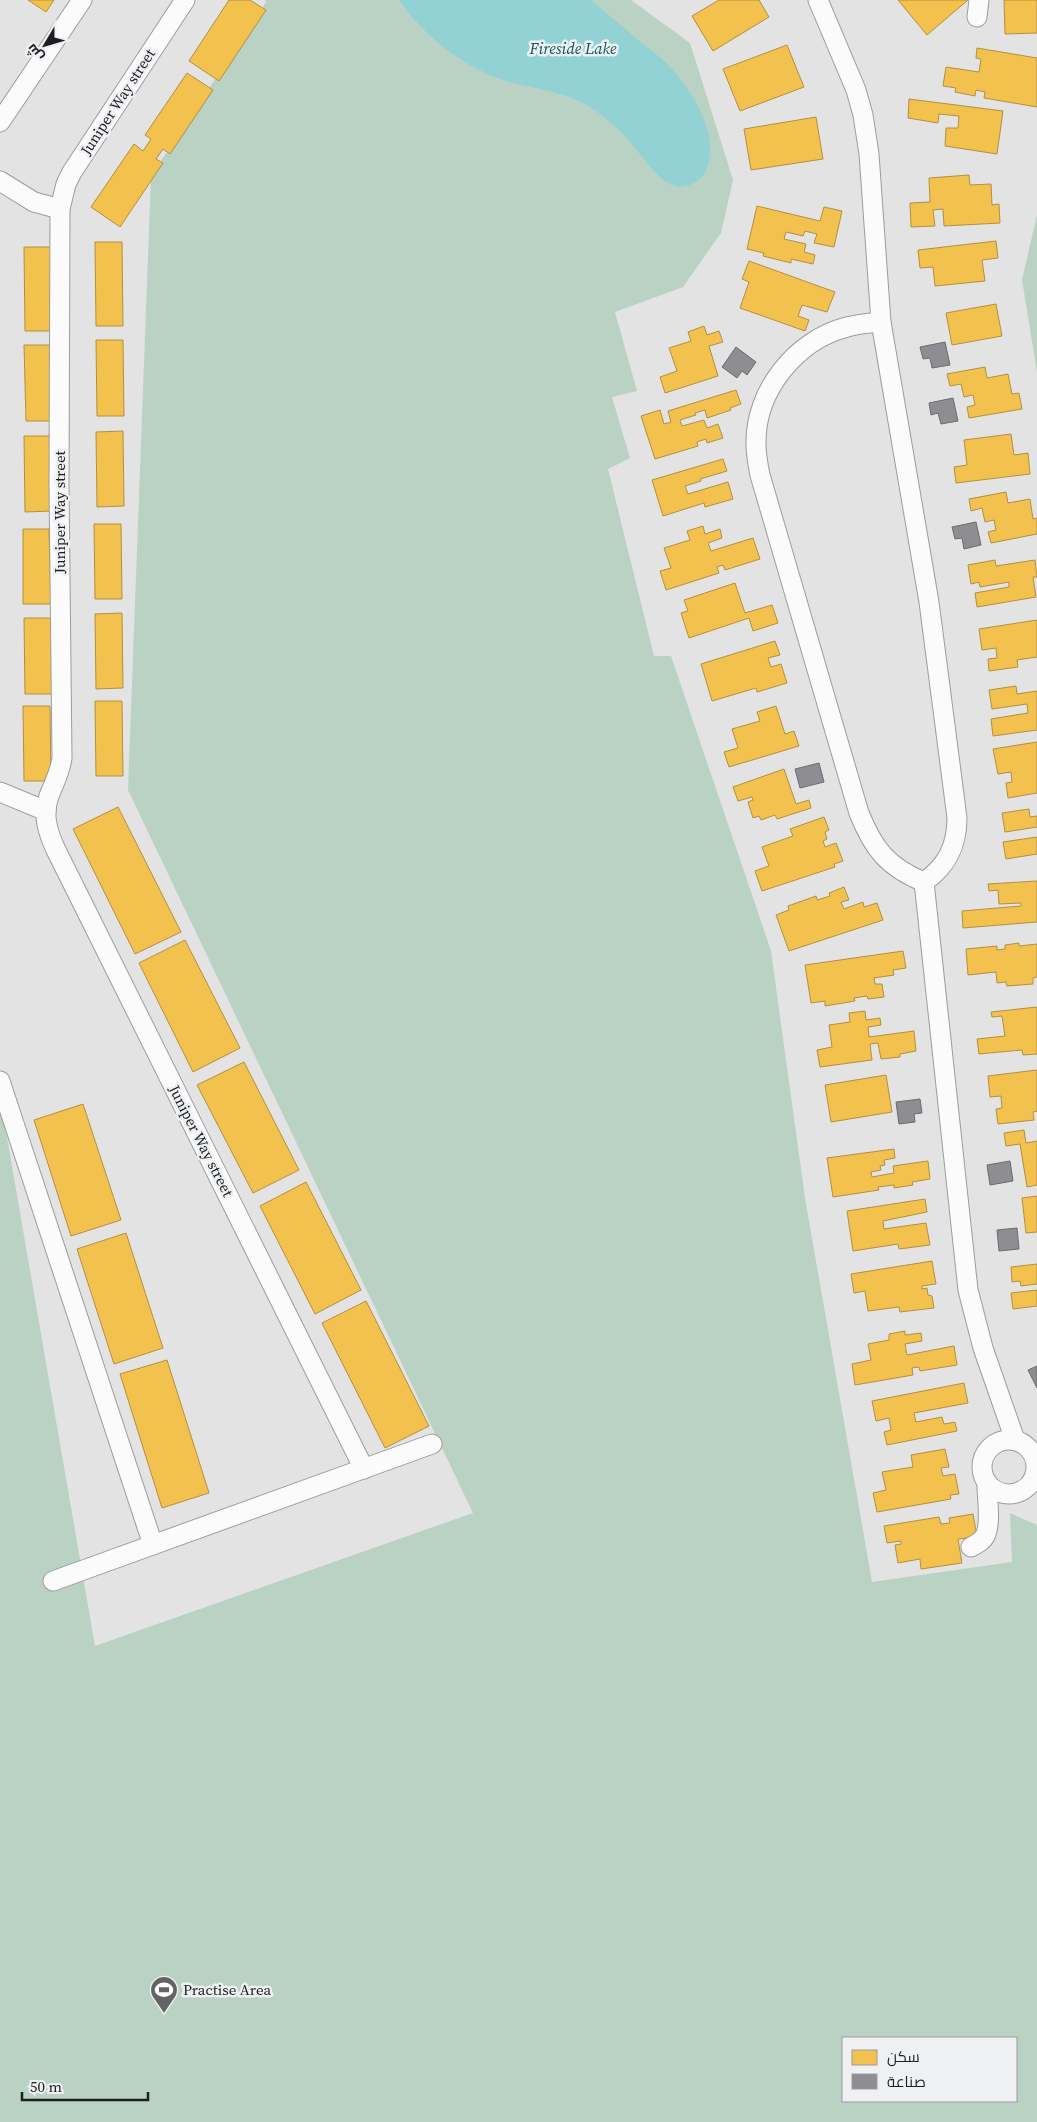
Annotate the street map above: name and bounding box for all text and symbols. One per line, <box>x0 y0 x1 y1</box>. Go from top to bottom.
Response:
north arrow <box>20 20 70 70</box>
water label: Fireside Lake <box>529 37 617 59</box>
text: ش <box>21 40 48 66</box>
street label: Juniper Way street <box>75 44 160 160</box>
street label: Juniper Way street <box>49 450 70 574</box>
street label: Juniper Way street <box>164 1080 239 1200</box>
sports icon: Practise Area <box>149 1975 179 2014</box>
place label: Practise Area <box>183 1979 271 2000</box>
legend <box>842 2037 1017 2102</box>
text: سكن <box>887 2046 920 2067</box>
scale bar <box>22 2070 149 2102</box>
text: صناعة <box>887 2071 926 2092</box>
text: 50 m <box>30 2076 62 2097</box>

